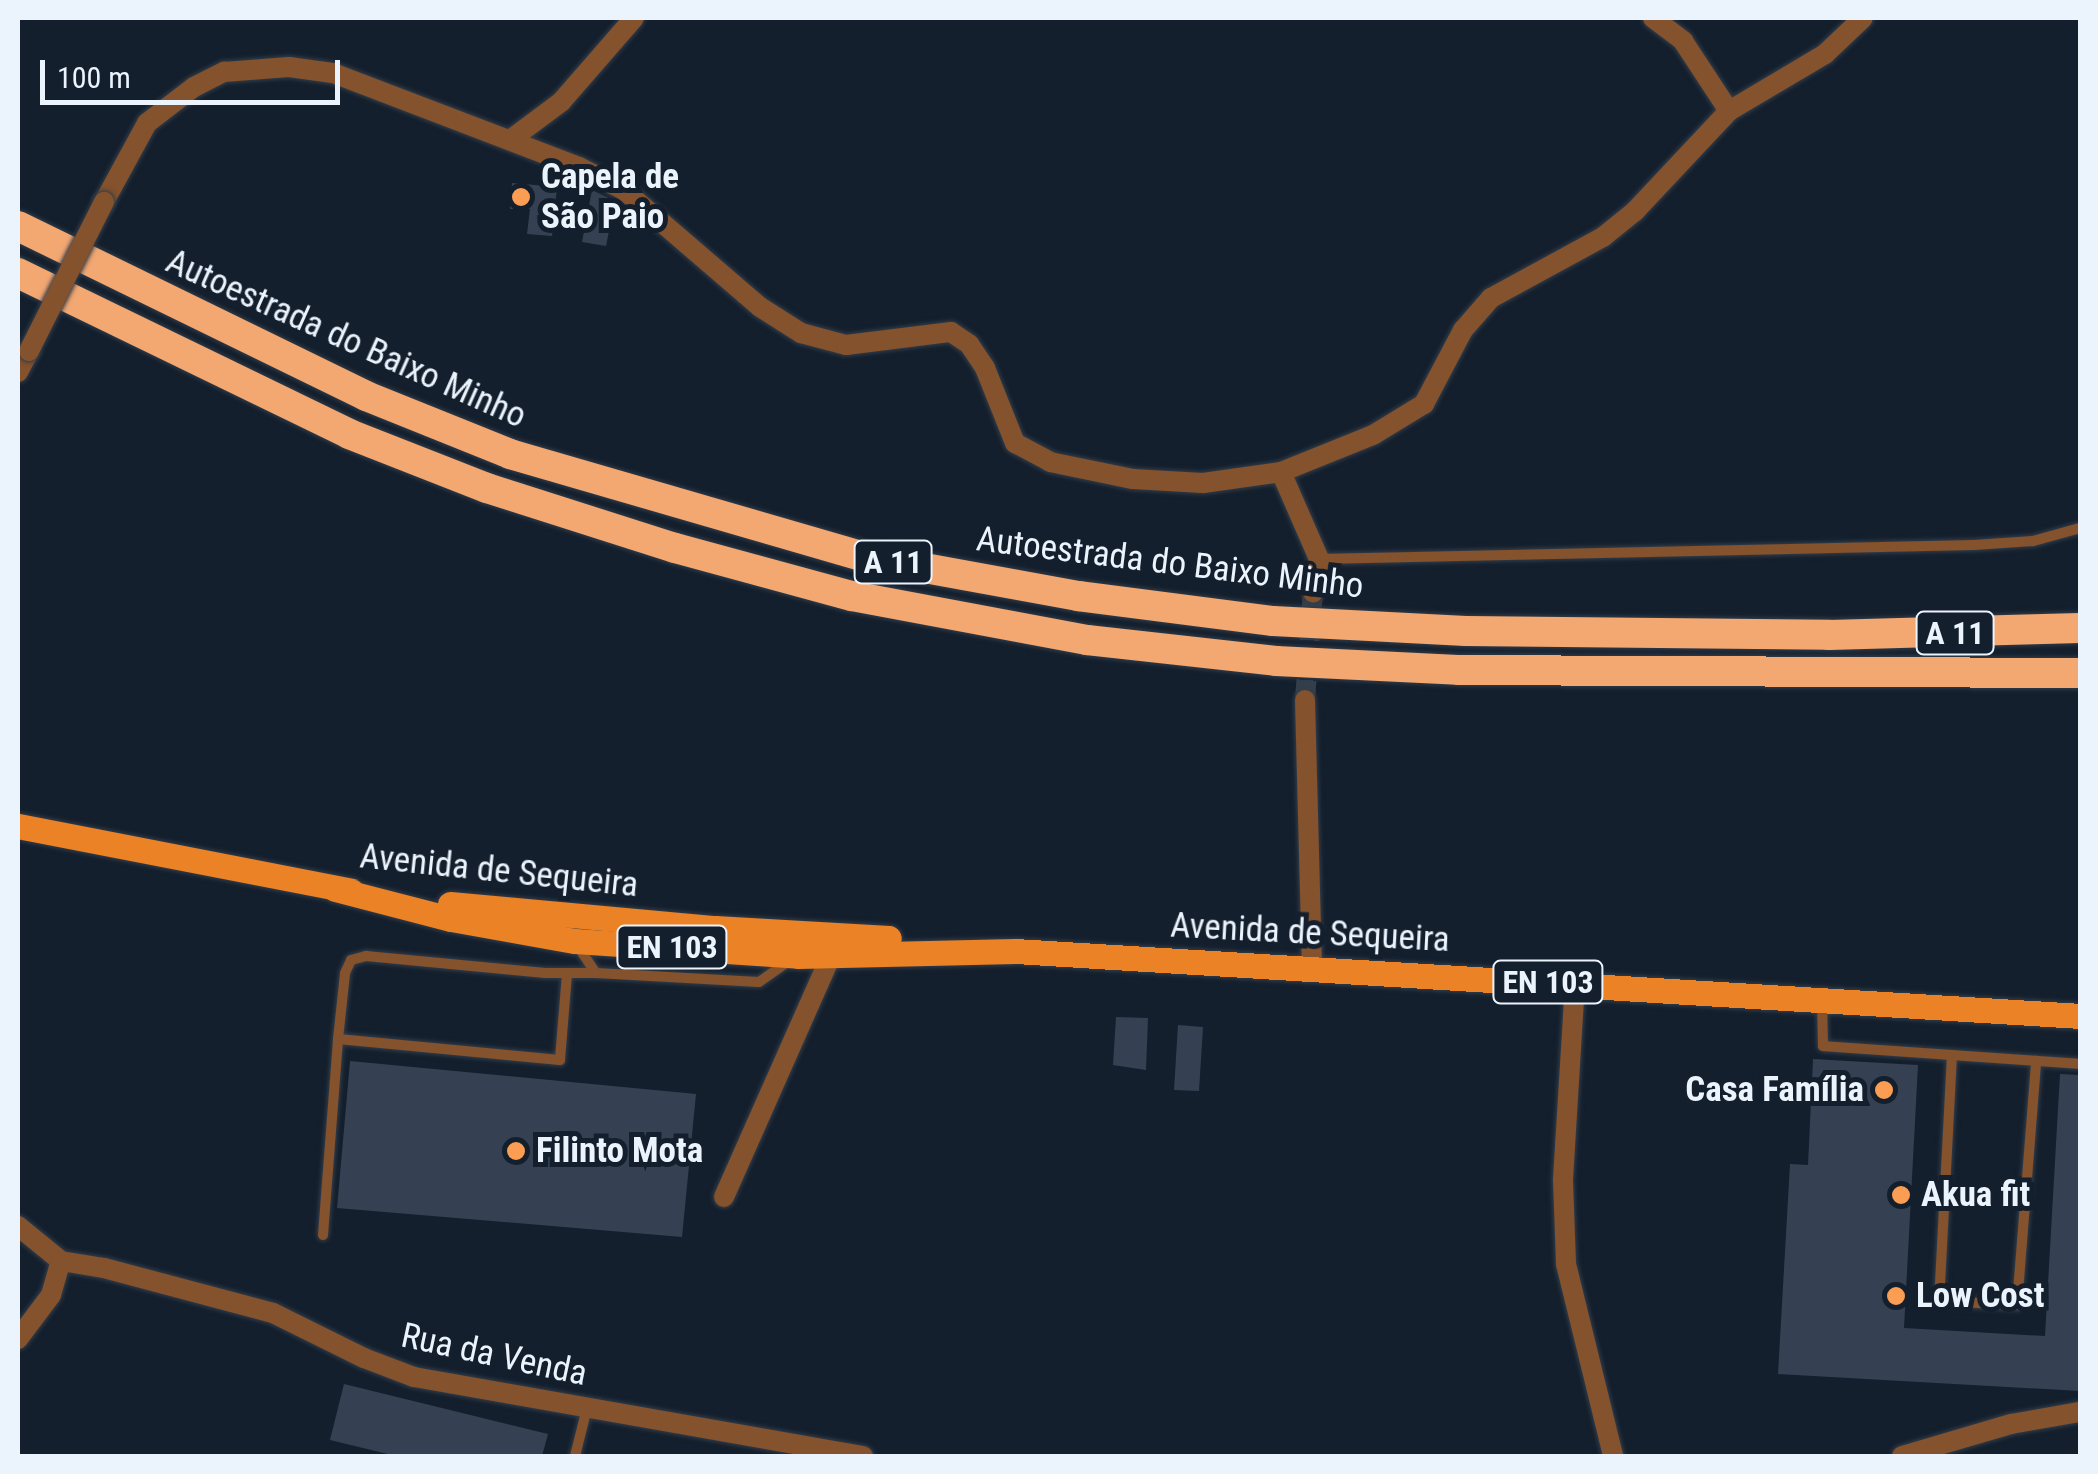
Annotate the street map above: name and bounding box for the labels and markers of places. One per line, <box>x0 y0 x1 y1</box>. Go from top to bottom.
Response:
place label: Capela de São Paio <box>541 156 679 238</box>
marker: Capela de São Paio <box>510 186 532 208</box>
place label: Casa Família <box>1685 1069 1864 1111</box>
marker: Casa Família <box>1873 1079 1895 1101</box>
place label: Filinto Mota <box>536 1130 703 1172</box>
marker: Filinto Mota <box>505 1140 527 1162</box>
place label: Akua fit <box>1921 1174 2030 1216</box>
marker: Akua fit <box>1890 1184 1912 1206</box>
place label: Low Cost <box>1916 1275 2044 1317</box>
marker: Low Cost <box>1885 1285 1907 1307</box>

